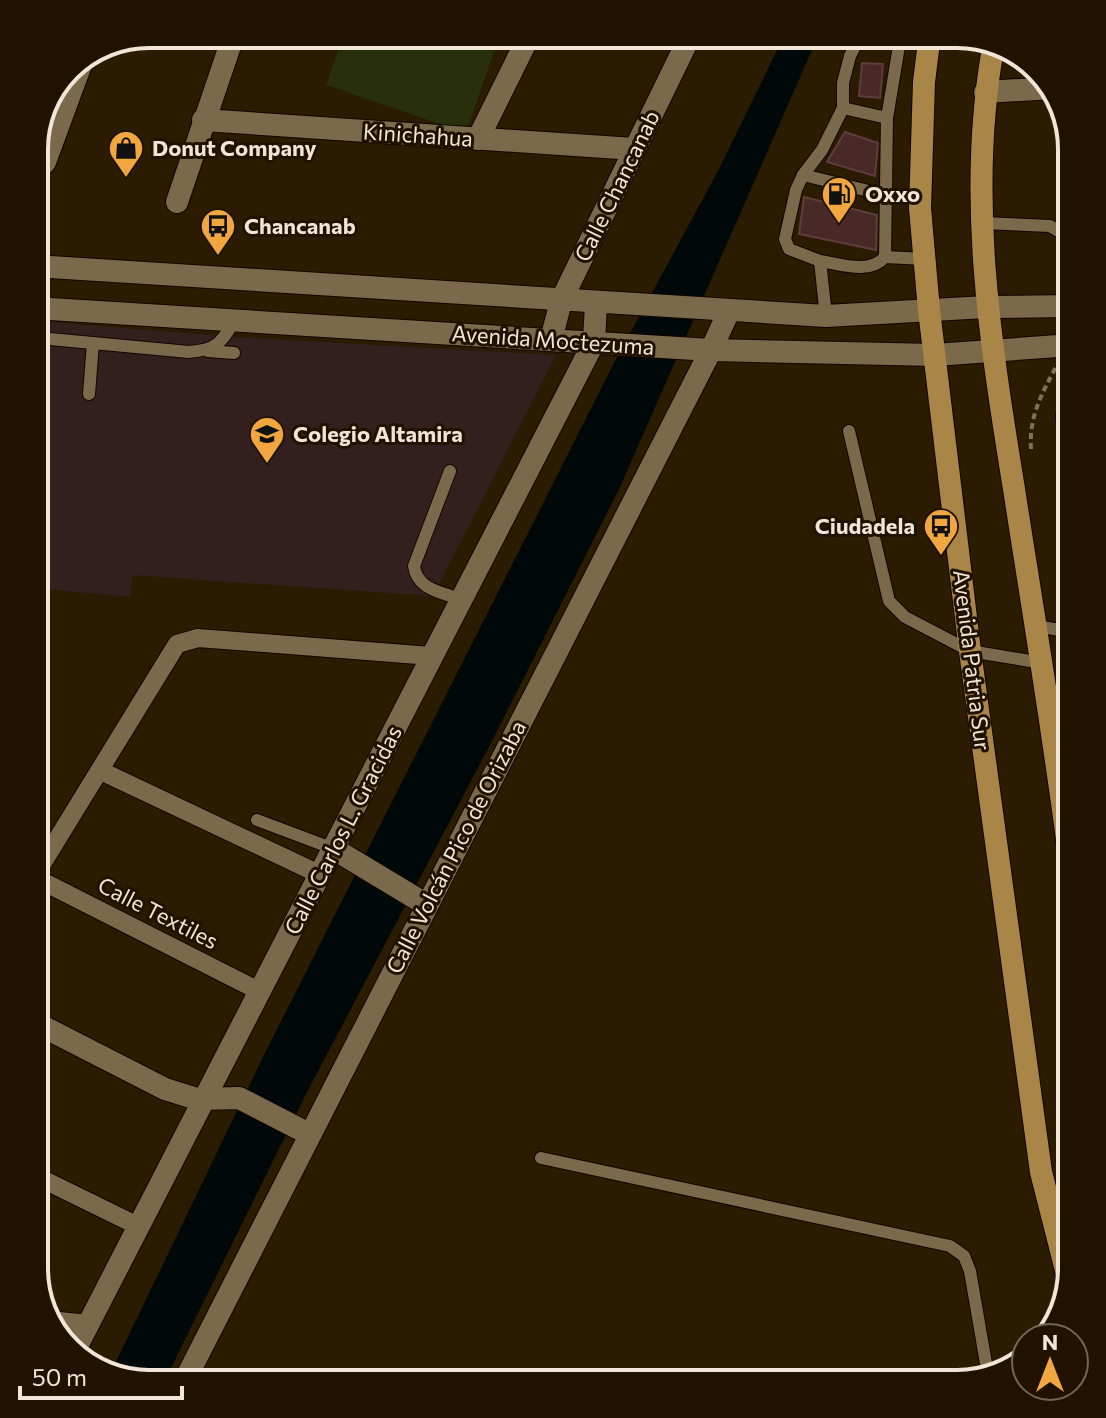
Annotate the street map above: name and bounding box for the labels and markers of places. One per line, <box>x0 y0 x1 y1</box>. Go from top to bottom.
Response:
shop icon: Donut Company <box>107 129 145 179</box>
place label: Donut Company <box>152 134 317 161</box>
fuel station icon: Oxxo <box>820 175 858 225</box>
place label: Oxxo <box>865 180 920 207</box>
bus stop icon: Chancanab <box>199 207 237 257</box>
place label: Chancanab <box>244 212 356 239</box>
school or university icon: Colegio Altamira <box>248 415 286 465</box>
place label: Colegio Altamira <box>293 420 463 447</box>
bus stop icon: Ciudadela <box>922 507 960 557</box>
place label: Ciudadela <box>815 512 915 539</box>

